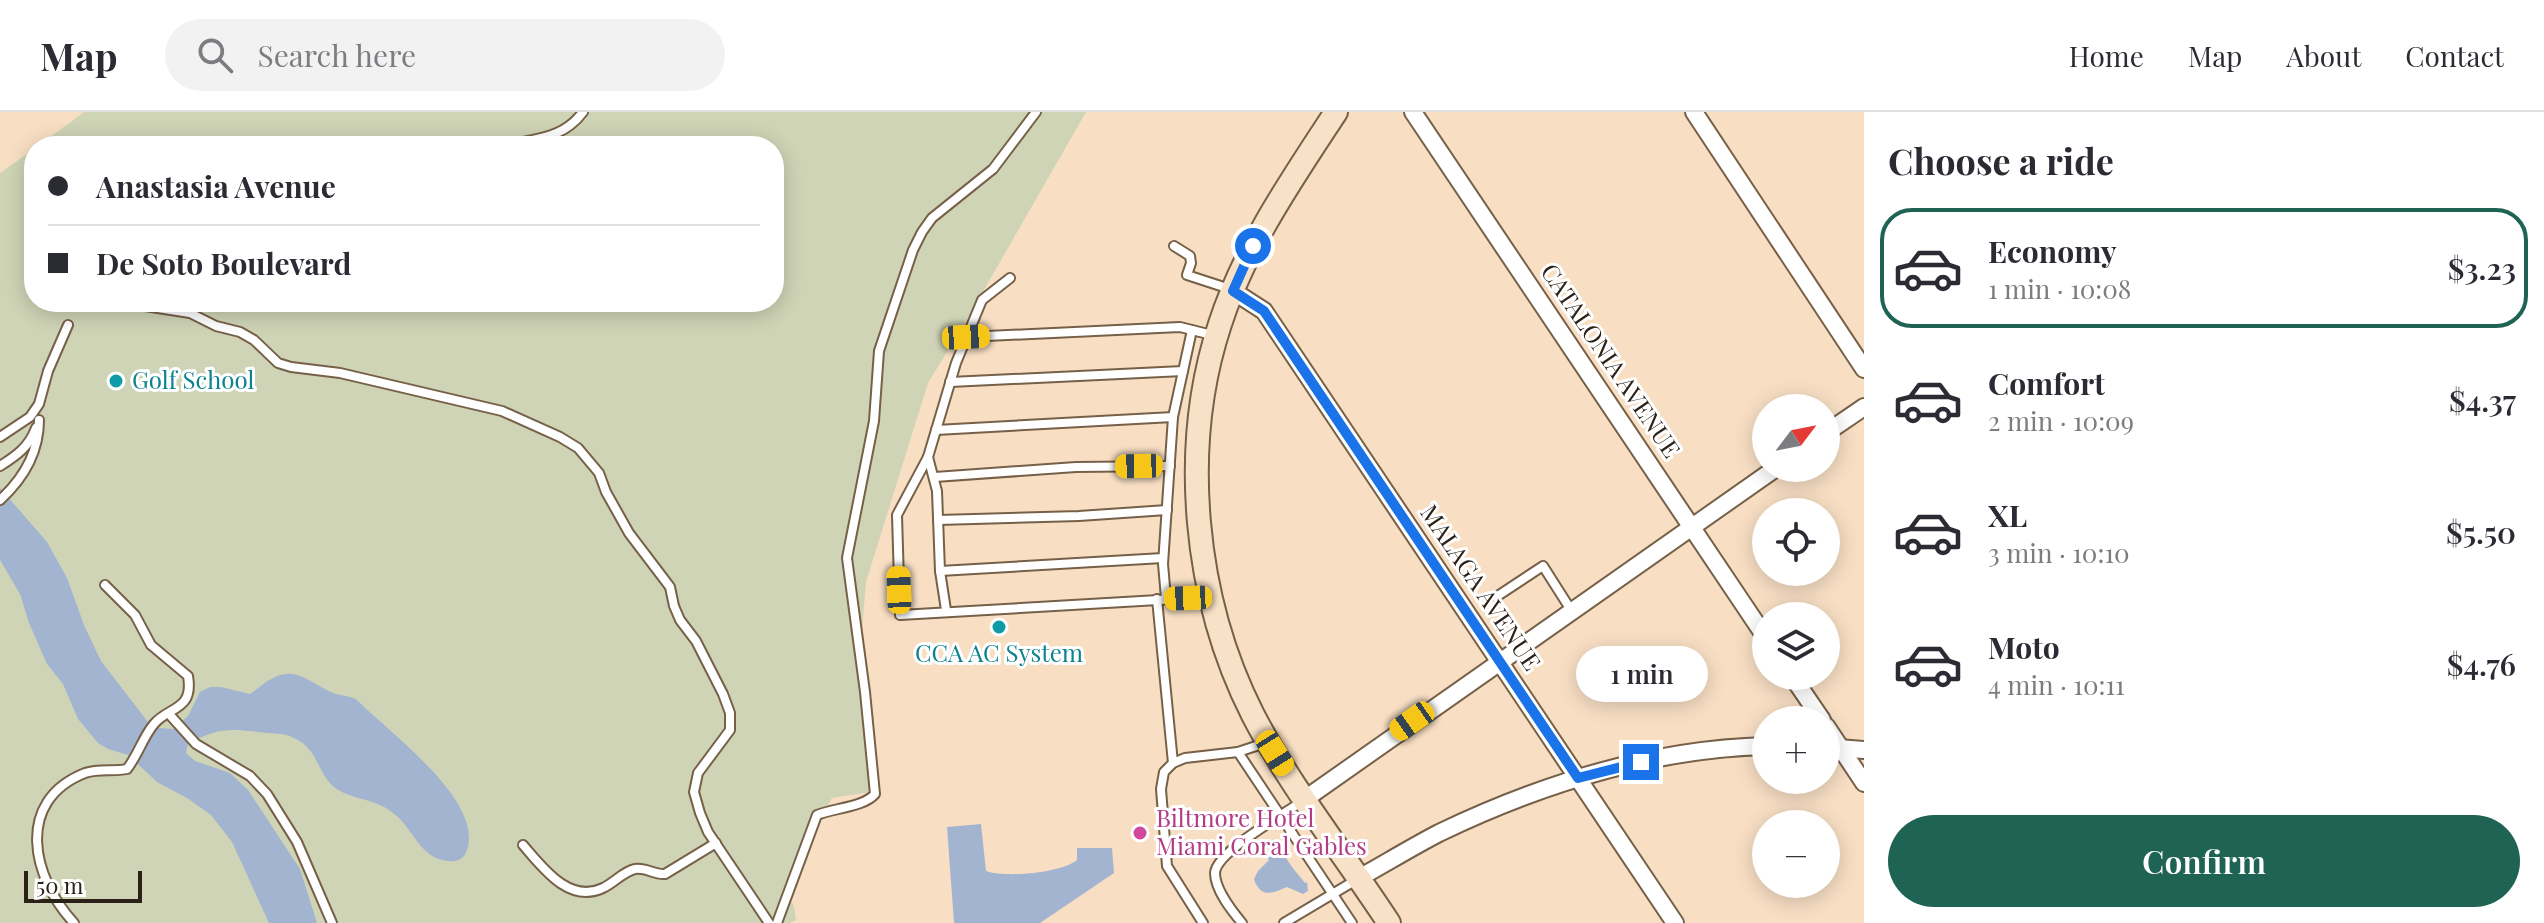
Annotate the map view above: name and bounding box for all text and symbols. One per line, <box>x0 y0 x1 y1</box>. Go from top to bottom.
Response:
search box <box>165 19 725 91</box>
text: Map <box>40 30 117 81</box>
icon: search <box>193 33 237 77</box>
text: Search here <box>257 35 416 75</box>
text: Home <box>2069 37 2144 74</box>
text: Map <box>2188 37 2242 74</box>
text: About <box>2286 37 2361 74</box>
text: Contact <box>2405 37 2504 74</box>
text: Choose a ride <box>1888 136 2114 184</box>
text: Anastasia Avenue <box>96 166 336 206</box>
route start <box>1235 228 1271 264</box>
text: Economy <box>1988 231 2117 271</box>
icon: car <box>1892 232 1964 304</box>
text: De Soto Boulevard <box>96 243 351 283</box>
text: $3.23 <box>2448 248 2516 288</box>
street label: CATALONIA AVENUE <box>1535 257 1689 463</box>
text: 1 min · 10:08 <box>1988 271 2131 306</box>
car <box>941 324 991 350</box>
place label: Golf School <box>132 363 254 395</box>
text: Comfort <box>1988 363 2105 403</box>
icon: car <box>1892 364 1964 436</box>
marker: Golf School <box>107 372 125 390</box>
text: $4.37 <box>2449 380 2516 420</box>
north arrow <box>1752 394 1840 482</box>
map controls <box>1752 394 1840 898</box>
text: 2 min · 10:09 <box>1988 403 2134 438</box>
car <box>1115 454 1163 478</box>
text: XL <box>1988 495 2027 535</box>
icon: car <box>1892 496 1964 568</box>
street label: MALAGA AVENUE <box>1414 498 1549 676</box>
button: locate <box>1752 498 1840 586</box>
text: $5.50 <box>2446 512 2516 552</box>
text: 3 min · 10:10 <box>1988 535 2130 570</box>
car <box>886 566 912 614</box>
car <box>1164 585 1212 611</box>
button: layers <box>1752 602 1840 690</box>
marker: CCA AC System <box>990 618 1008 636</box>
text: Moto <box>1988 627 2060 667</box>
icon: car <box>1892 628 1964 700</box>
place label: CCA AC System <box>915 636 1083 668</box>
text: $4.76 <box>2447 644 2516 684</box>
callout: 1 min <box>1575 646 1707 702</box>
text: 1 min <box>1610 656 1674 691</box>
text: 4 min · 10:11 <box>1988 667 2125 702</box>
car <box>1385 697 1439 745</box>
button: + <box>1752 706 1840 794</box>
car <box>1252 726 1298 780</box>
route end <box>1623 744 1659 780</box>
place label: Biltmore Hotel Miami Coral Gables <box>1156 801 1367 861</box>
button: − <box>1752 810 1840 898</box>
button: Confirm <box>1888 815 2520 907</box>
marker: Biltmore Hotel Miami Coral Gables <box>1131 824 1149 842</box>
scale bar <box>24 867 142 903</box>
text: 50 m <box>36 870 83 900</box>

